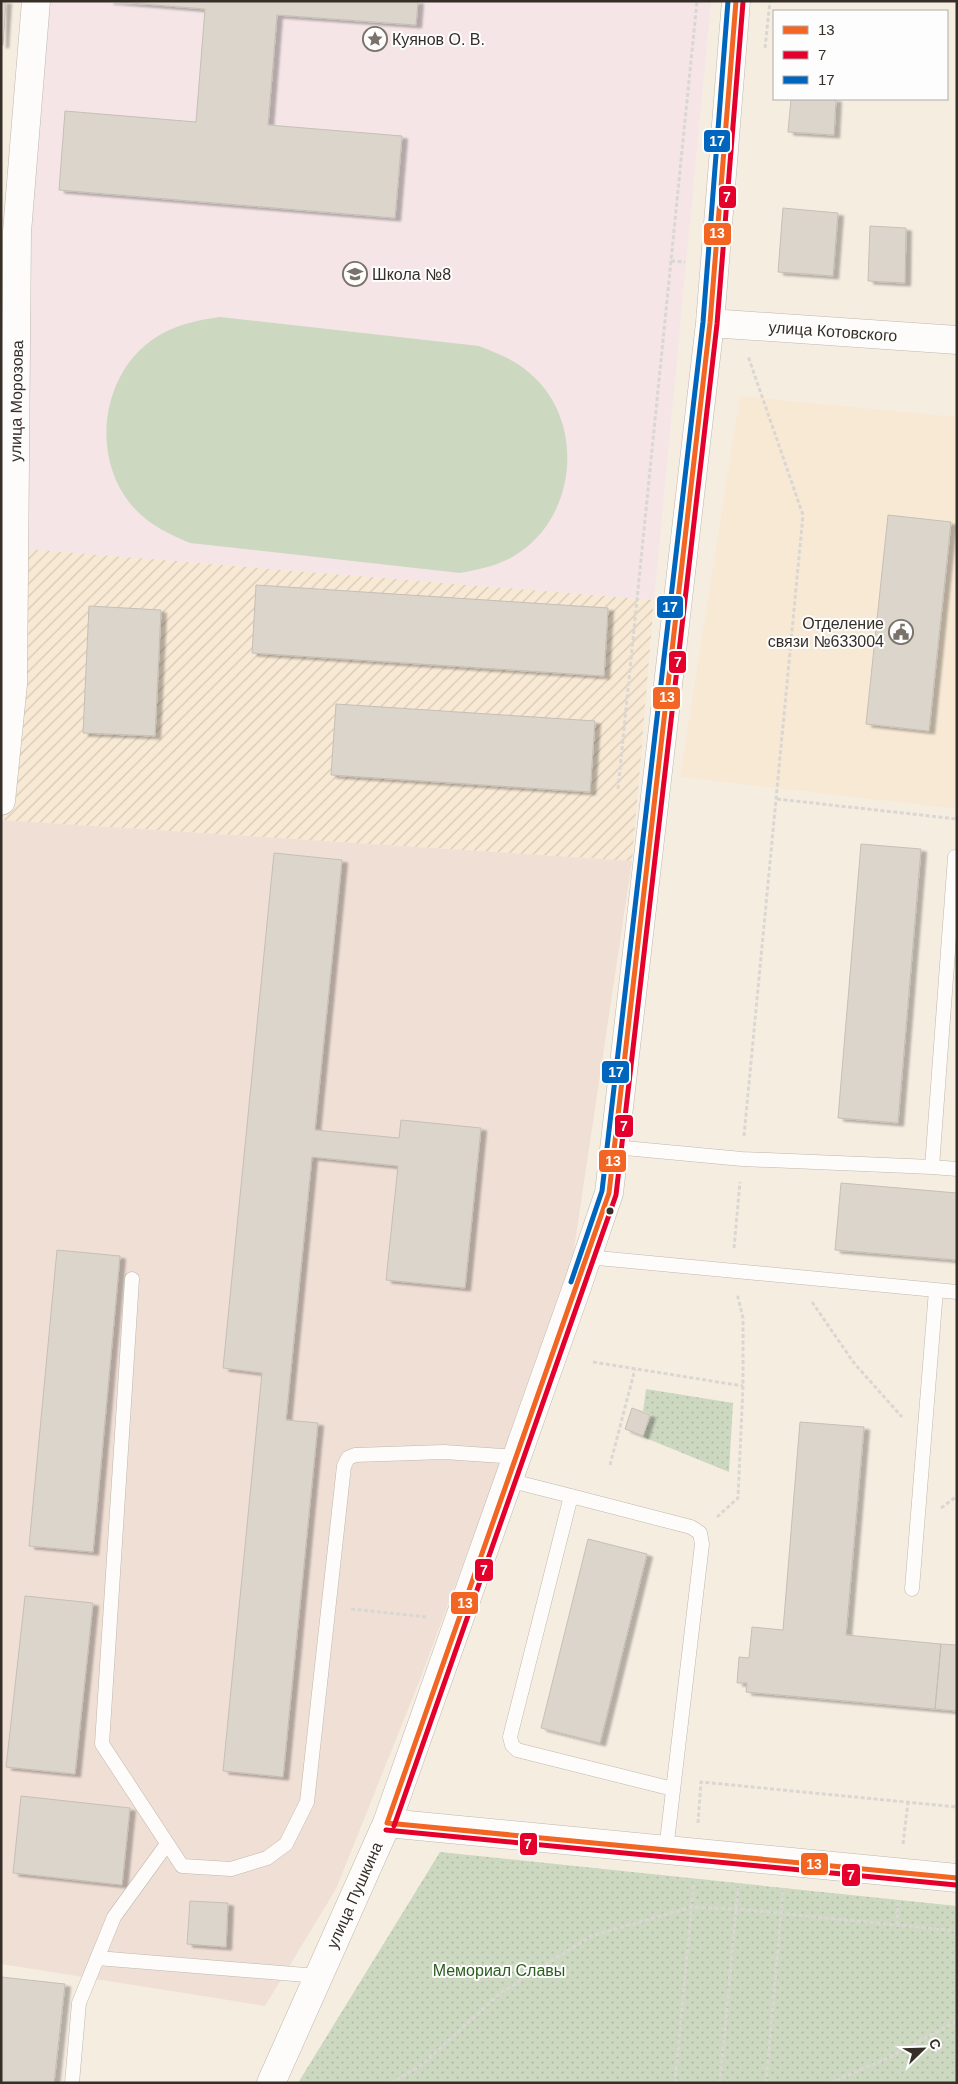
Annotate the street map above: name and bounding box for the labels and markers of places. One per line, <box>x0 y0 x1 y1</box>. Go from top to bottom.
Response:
place icon: Куянов О. В. <box>362 26 388 52</box>
place label: Куянов О. В. <box>392 31 485 48</box>
school or university icon: Школа №8 <box>342 261 368 287</box>
place label: Школа №8 <box>372 266 451 283</box>
place label: Отделение связи №633004 <box>768 615 884 650</box>
public building icon: Отделение связи №633004 <box>888 619 914 645</box>
unlabelled marker <box>605 1206 615 1216</box>

